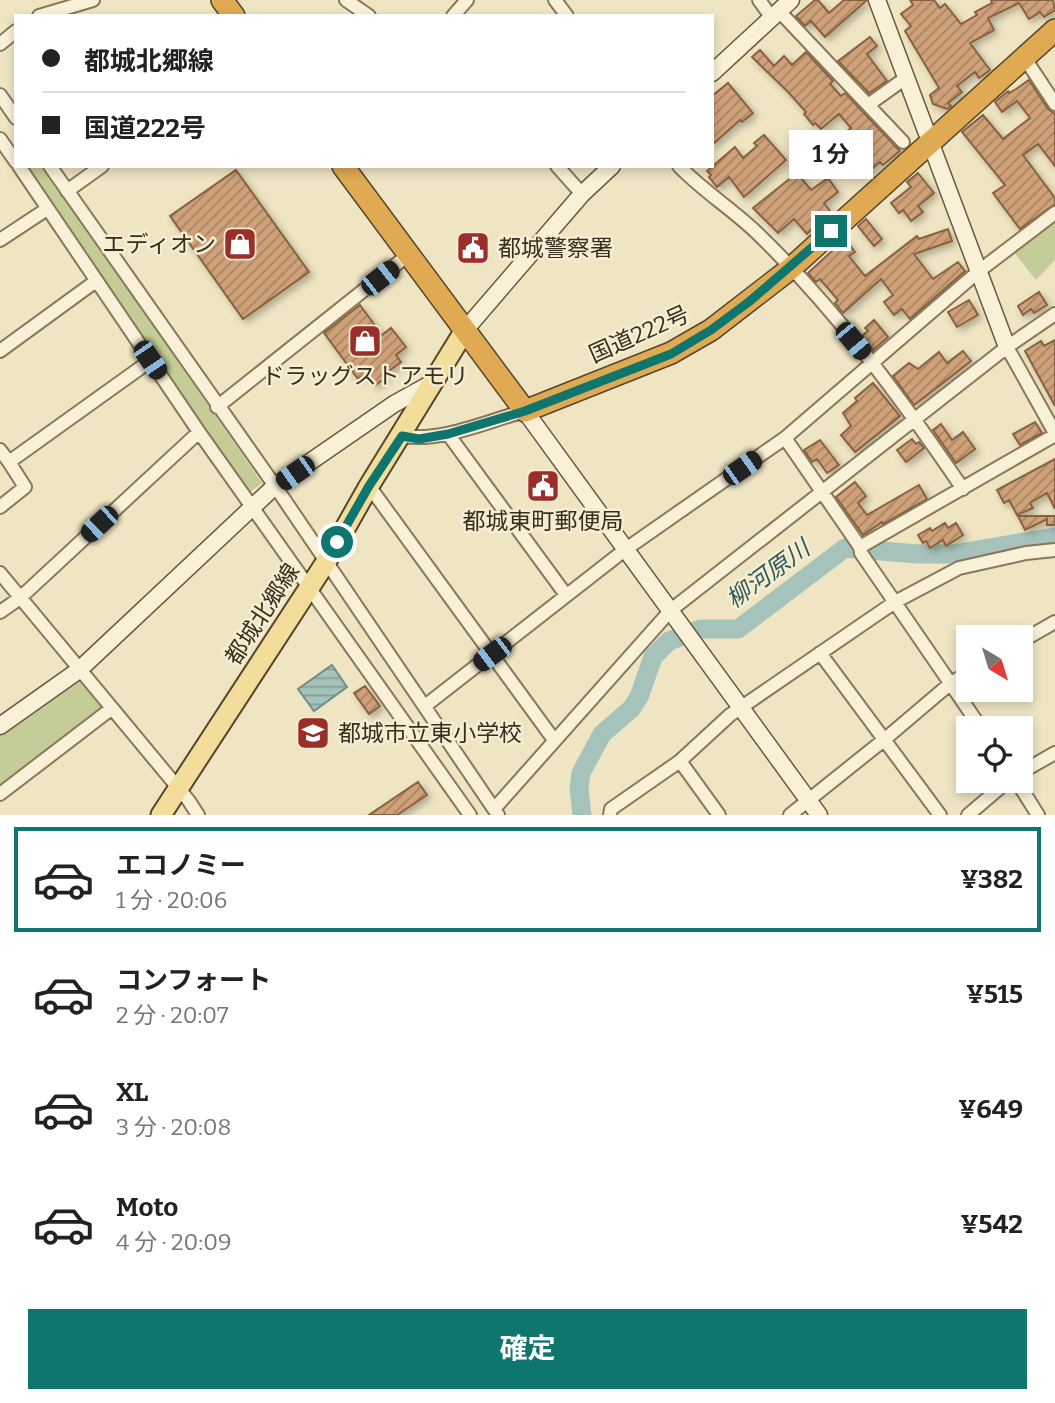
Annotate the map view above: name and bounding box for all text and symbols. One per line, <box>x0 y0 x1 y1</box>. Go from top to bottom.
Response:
text: 都城北郷線 <box>84 46 214 77</box>
text: 国道222号 <box>84 113 206 144</box>
callout: 1 分 <box>789 130 873 178</box>
text: 1 分 <box>812 140 850 168</box>
route end <box>815 215 847 247</box>
shop icon: エディオン <box>221 225 259 263</box>
public building icon: 都城警察署 <box>454 229 492 267</box>
place label: エディオン <box>103 230 216 258</box>
place label: 都城警察署 <box>498 234 613 262</box>
car <box>357 257 404 299</box>
street label: 国道222号 <box>585 300 693 368</box>
car <box>832 318 875 364</box>
shop icon: ドラッグストアモリ <box>346 322 384 360</box>
car <box>130 337 171 383</box>
place label: ドラッグストアモリ <box>262 362 469 390</box>
car <box>719 447 766 489</box>
car <box>272 452 319 494</box>
public building icon: 都城東町郵便局 <box>524 467 562 505</box>
car <box>77 502 122 546</box>
place label: 都城東町郵便局 <box>463 507 624 535</box>
route start <box>321 526 353 558</box>
water label: 柳河原川 <box>721 533 817 614</box>
street label: 都城北郷線 <box>219 558 305 670</box>
north arrow <box>956 625 1032 702</box>
map controls <box>956 625 1033 793</box>
car <box>469 633 516 675</box>
school or university icon: 都城市立東小学校 <box>294 714 332 752</box>
button: locate <box>956 716 1033 793</box>
place label: 都城市立東小学校 <box>338 719 522 747</box>
icon: car <box>32 848 95 911</box>
text: エコノミー <box>116 850 246 881</box>
text: ¥382 <box>960 864 1023 895</box>
text: 1 分 · 20:06 <box>116 886 227 914</box>
icon: car <box>32 963 95 1026</box>
text: コンフォート <box>116 965 271 996</box>
text: ¥515 <box>966 979 1023 1010</box>
text: 2 分 · 20:07 <box>116 1001 229 1029</box>
text: XL <box>116 1077 148 1108</box>
icon: car <box>32 1078 95 1141</box>
text: ¥649 <box>958 1094 1023 1125</box>
text: 3 分 · 20:08 <box>116 1113 231 1141</box>
text: Moto <box>116 1192 178 1223</box>
icon: car <box>32 1193 95 1256</box>
text: ¥542 <box>961 1209 1023 1240</box>
text: 4 分 · 20:09 <box>116 1228 231 1256</box>
button: 確定 <box>28 1309 1027 1389</box>

